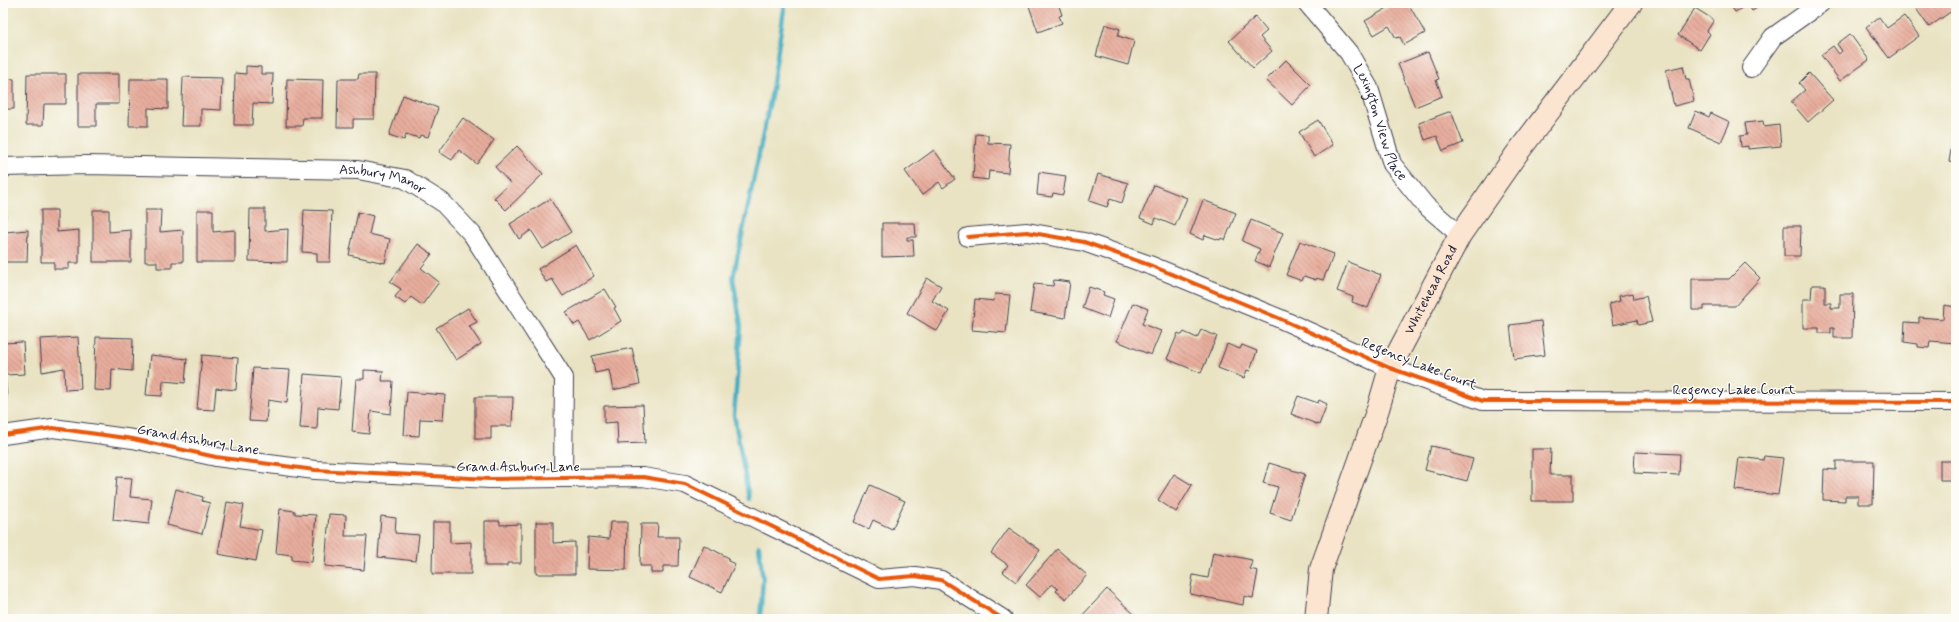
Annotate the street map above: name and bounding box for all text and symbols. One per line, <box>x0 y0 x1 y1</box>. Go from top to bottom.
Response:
street label: Lexington View Place <box>1348 61 1411 185</box>
street label: Ashbury Manor <box>339 161 430 199</box>
street label: Whitehead Road <box>1400 242 1462 338</box>
street label: Regency Lake Court <box>1358 334 1480 397</box>
street label: Regency Lake Court <box>1673 381 1796 401</box>
street label: Grand Ashbury Lane <box>136 420 260 460</box>
street label: Grand Ashbury Lane <box>456 458 580 476</box>

